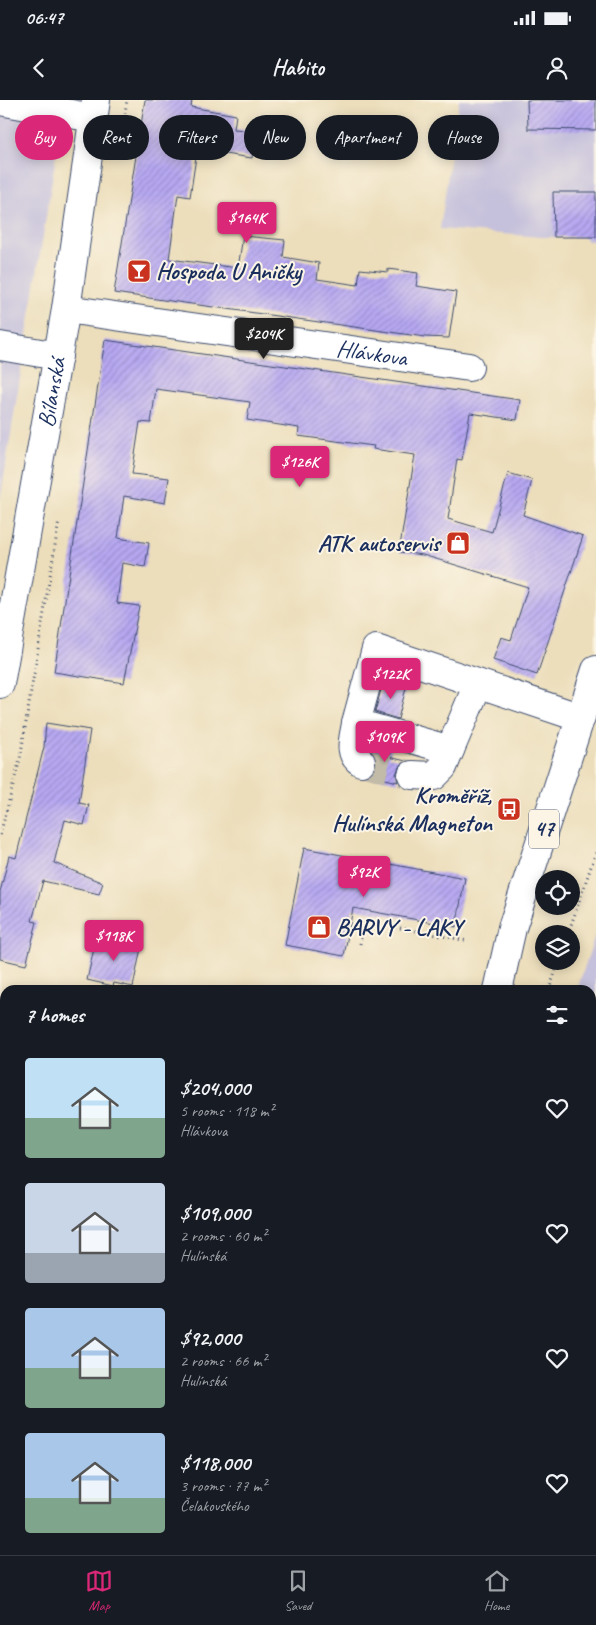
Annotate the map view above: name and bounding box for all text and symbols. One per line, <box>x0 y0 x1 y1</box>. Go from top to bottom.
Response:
text: 06:47 <box>25 6 63 30</box>
icon: back <box>25 54 53 82</box>
text: Habito <box>272 54 324 82</box>
icon: person <box>543 54 571 82</box>
chip: Buy <box>15 115 73 160</box>
chip: Rent <box>83 115 149 160</box>
chip: Filters <box>159 115 234 160</box>
chip: New <box>244 115 306 160</box>
chip: Apartment <box>316 115 418 160</box>
chip: House <box>428 115 499 160</box>
pin: $164K <box>212 202 282 244</box>
text: $164K <box>228 208 266 228</box>
place label: Hospoda U Aničky <box>156 256 303 286</box>
bar icon: Hospoda U Aničky <box>126 258 152 284</box>
pin: $204K <box>229 318 299 360</box>
text: $204K <box>246 324 282 344</box>
street label: Hlávkova <box>335 333 411 373</box>
street label: Bílanská <box>30 353 73 429</box>
pin: $126K <box>265 446 335 488</box>
text: $126K <box>281 452 319 472</box>
place label: ATK autoservis <box>318 528 443 558</box>
shop icon: ATK autoservis <box>445 530 471 556</box>
pin: $122K <box>356 658 426 700</box>
text: $122K <box>373 664 409 684</box>
pin: $109K <box>350 720 420 763</box>
text: $109K <box>367 727 403 747</box>
place label: Kroměříž, Hulínská Magneton <box>332 780 493 838</box>
bus stop icon: Kroměříž, Hulínská Magneton <box>496 796 522 822</box>
road number: 47 <box>529 810 559 849</box>
pin: $92K <box>334 856 394 898</box>
text: $92K <box>349 862 379 882</box>
map controls <box>535 870 580 970</box>
button: locate <box>535 870 580 915</box>
place label: BARVY - LAKY <box>336 912 466 942</box>
shop icon: BARVY - LAKY <box>306 914 332 940</box>
pin: $118K <box>79 920 149 962</box>
button: layers <box>535 925 580 970</box>
text: $118K <box>96 926 132 946</box>
icon: filters <box>543 1001 571 1029</box>
text: 7 homes <box>25 1002 84 1028</box>
text: $204,000 <box>180 1075 250 1101</box>
icon: home <box>65 1078 125 1138</box>
icon: heart <box>543 1094 571 1122</box>
text: 5 rooms · 118 m² <box>180 1101 274 1121</box>
text: Hlávkova <box>180 1121 227 1141</box>
text: $109,000 <box>180 1200 250 1226</box>
icon: home <box>65 1203 125 1263</box>
icon: heart <box>543 1219 571 1247</box>
text: 2 rooms · 60 m² <box>180 1226 266 1246</box>
text: Hulínská <box>180 1246 226 1266</box>
text: $92,000 <box>180 1325 241 1351</box>
icon: home <box>65 1328 125 1388</box>
icon: heart <box>543 1344 571 1372</box>
text: 2 rooms · 66 m² <box>180 1351 266 1371</box>
text: Hulínská <box>180 1371 226 1391</box>
text: $118,000 <box>180 1450 250 1476</box>
icon: home <box>65 1453 125 1513</box>
icon: heart <box>543 1469 571 1497</box>
text: 3 rooms · 77 m² <box>180 1476 266 1496</box>
text: Čelakovského <box>180 1496 249 1516</box>
tab: Map <box>85 1567 113 1614</box>
tab: Saved <box>284 1567 312 1614</box>
tab: Home <box>483 1567 511 1614</box>

